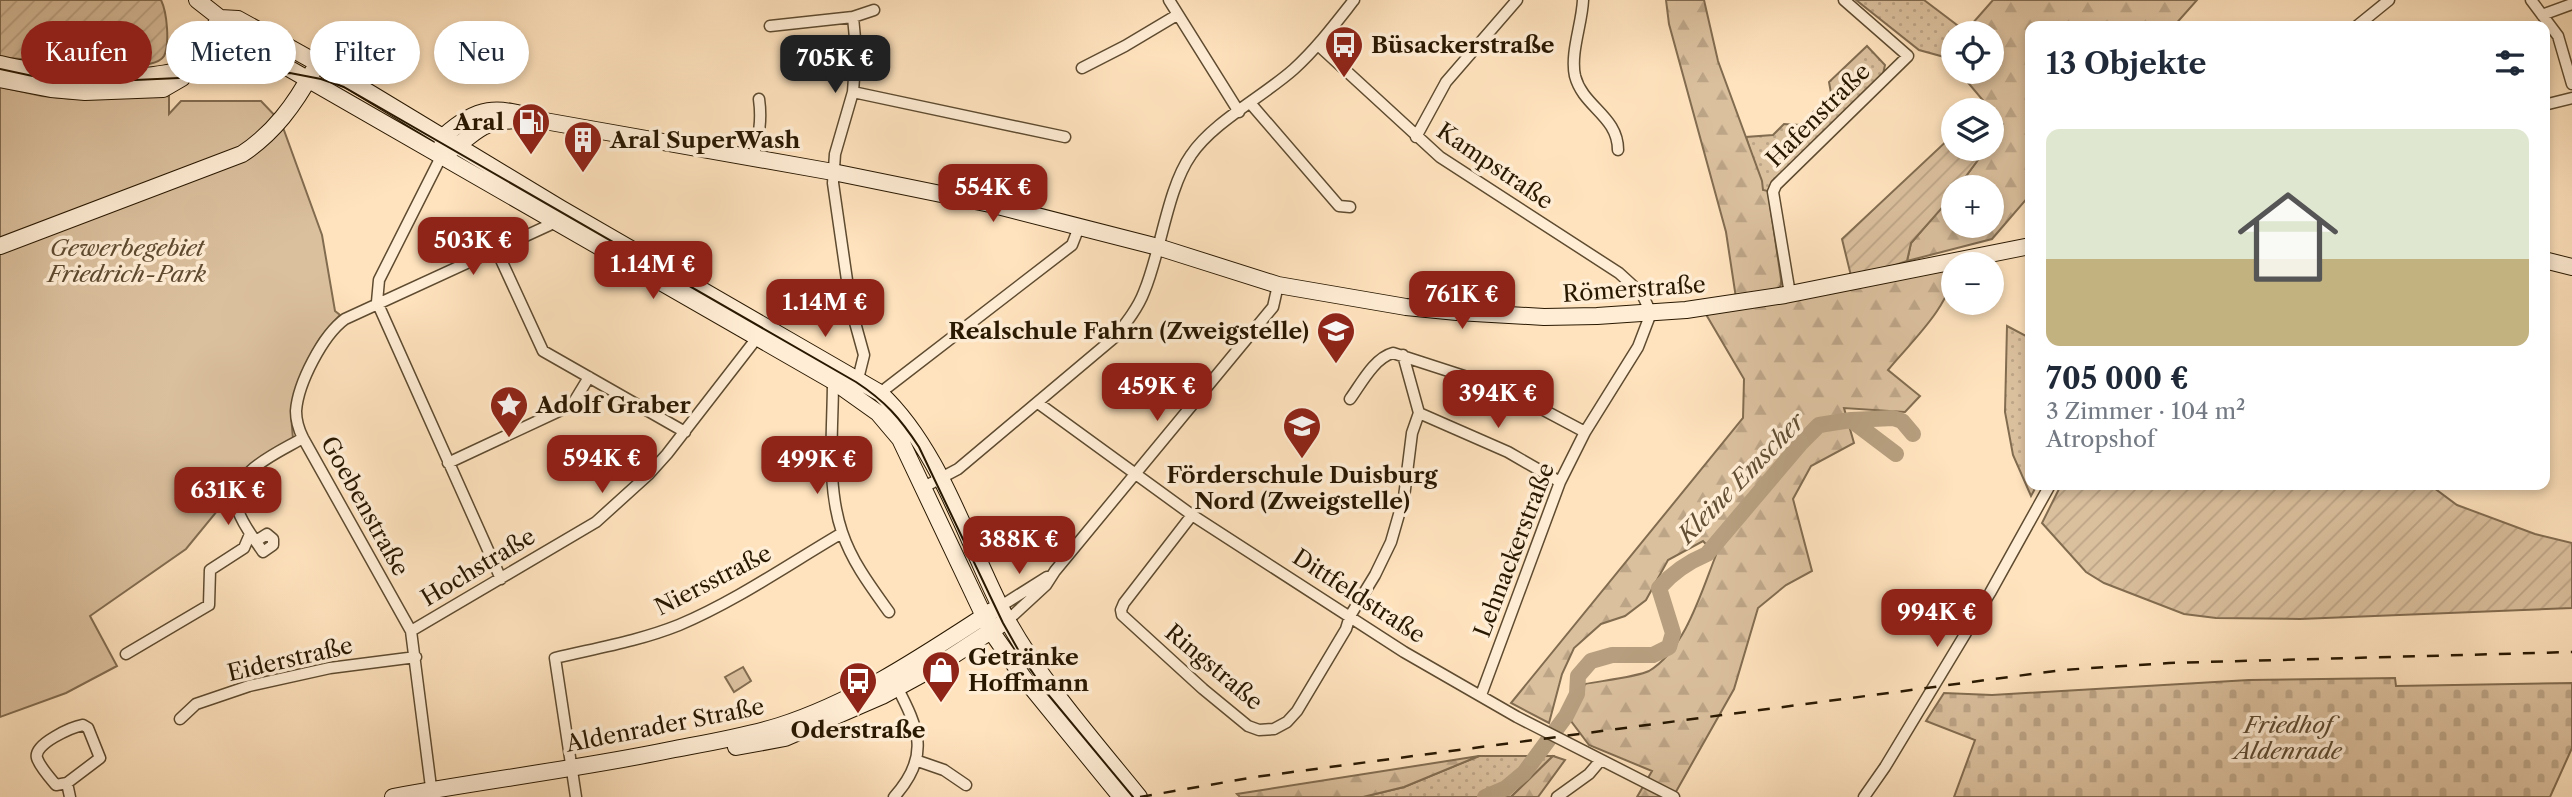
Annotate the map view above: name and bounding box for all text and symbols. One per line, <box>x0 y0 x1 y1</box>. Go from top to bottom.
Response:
chip: Kaufen <box>21 21 152 84</box>
chip: Mieten <box>166 21 296 84</box>
chip: Filter <box>310 21 420 84</box>
chip: Neu <box>434 21 529 84</box>
map controls <box>1941 21 2004 315</box>
button: locate <box>1941 21 2004 84</box>
bus stop icon: Büsackerstraße <box>1323 24 1365 79</box>
place label: Büsackerstraße <box>1371 31 1555 59</box>
pin: 705K € <box>778 36 892 95</box>
text: 705K € <box>796 44 874 72</box>
icon: filters <box>2491 44 2529 82</box>
text: 13 Objekte <box>2046 45 2206 82</box>
street label: Hafenstraße <box>1760 57 1876 173</box>
button: layers <box>1941 98 2004 161</box>
fuel station icon: Aral <box>510 101 552 156</box>
place label: Aral <box>453 108 504 136</box>
street label: Kampstraße <box>1432 117 1558 215</box>
building icon: Aral SuperWash <box>562 119 604 174</box>
place label: Aral SuperWash <box>609 126 801 154</box>
pin: 554K € <box>936 164 1050 224</box>
text: 554K € <box>954 173 1032 201</box>
icon: home <box>2225 174 2351 300</box>
button: + <box>1941 175 2004 238</box>
pin: 503K € <box>416 218 530 277</box>
text: 503K € <box>434 226 512 254</box>
park label: Gewerbegebiet Friedrich-Park <box>46 234 206 288</box>
pin: 1.14M € <box>588 242 718 301</box>
text: 1.14M € <box>610 250 696 278</box>
button: − <box>1941 252 2004 315</box>
street label: Römerstraße <box>1562 270 1706 308</box>
pin: 761K € <box>1405 272 1519 331</box>
pin: 1.14M € <box>760 280 890 339</box>
text: 761K € <box>1425 280 1499 308</box>
text: 1.14M € <box>782 288 868 316</box>
school or university icon: Realschule Fahrn (Zweigstelle) <box>1315 310 1357 365</box>
place label: Realschule Fahrn (Zweigstelle) <box>948 317 1309 345</box>
text: 705 000 € <box>2046 360 2189 397</box>
pin: 459K € <box>1100 364 1214 423</box>
pin: 394K € <box>1441 370 1555 430</box>
text: 459K € <box>1118 372 1196 400</box>
text: 394K € <box>1459 379 1537 407</box>
place icon: Adolf Graber <box>488 384 530 439</box>
place label: Adolf Graber <box>535 391 691 419</box>
text: 3 Zimmer · 104 m² <box>2046 397 2246 425</box>
school or university icon: Förderschule Duisburg Nord (Zweigstelle) <box>1281 405 1323 460</box>
water label: Kleine Emscher <box>1670 405 1812 551</box>
text: Atropshof <box>2046 425 2155 453</box>
street label: Goebenstraße <box>315 431 415 581</box>
pin: 594K € <box>545 435 659 495</box>
pin: 499K € <box>760 436 874 496</box>
text: 594K € <box>563 444 641 472</box>
text: 499K € <box>777 445 857 473</box>
street label: Lehnackerstraße <box>1468 459 1560 641</box>
place label: Förderschule Duisburg Nord (Zweigstelle) <box>1166 461 1438 515</box>
pin: 631K € <box>171 468 285 527</box>
text: 631K € <box>190 476 266 504</box>
pin: 388K € <box>962 516 1076 576</box>
street label: Hochstraße <box>416 522 540 612</box>
text: 388K € <box>979 525 1059 553</box>
street label: Niersstraße <box>650 539 776 621</box>
street label: Dittfeldstraße <box>1288 543 1430 649</box>
pin: 994K € <box>1880 590 1994 649</box>
text: 994K € <box>1897 598 1977 626</box>
street label: Ringstraße <box>1159 618 1269 716</box>
street label: Eiderstraße <box>224 631 356 687</box>
place label: Getränke Hoffmann <box>968 643 1089 697</box>
shop icon: Getränke Hoffmann <box>920 649 962 704</box>
bus stop icon: Oderstraße <box>837 660 879 715</box>
street label: Aldenrader Straße <box>562 692 767 758</box>
park label: Friedhof Aldenrade <box>2231 711 2343 765</box>
place label: Oderstraße <box>790 716 926 744</box>

